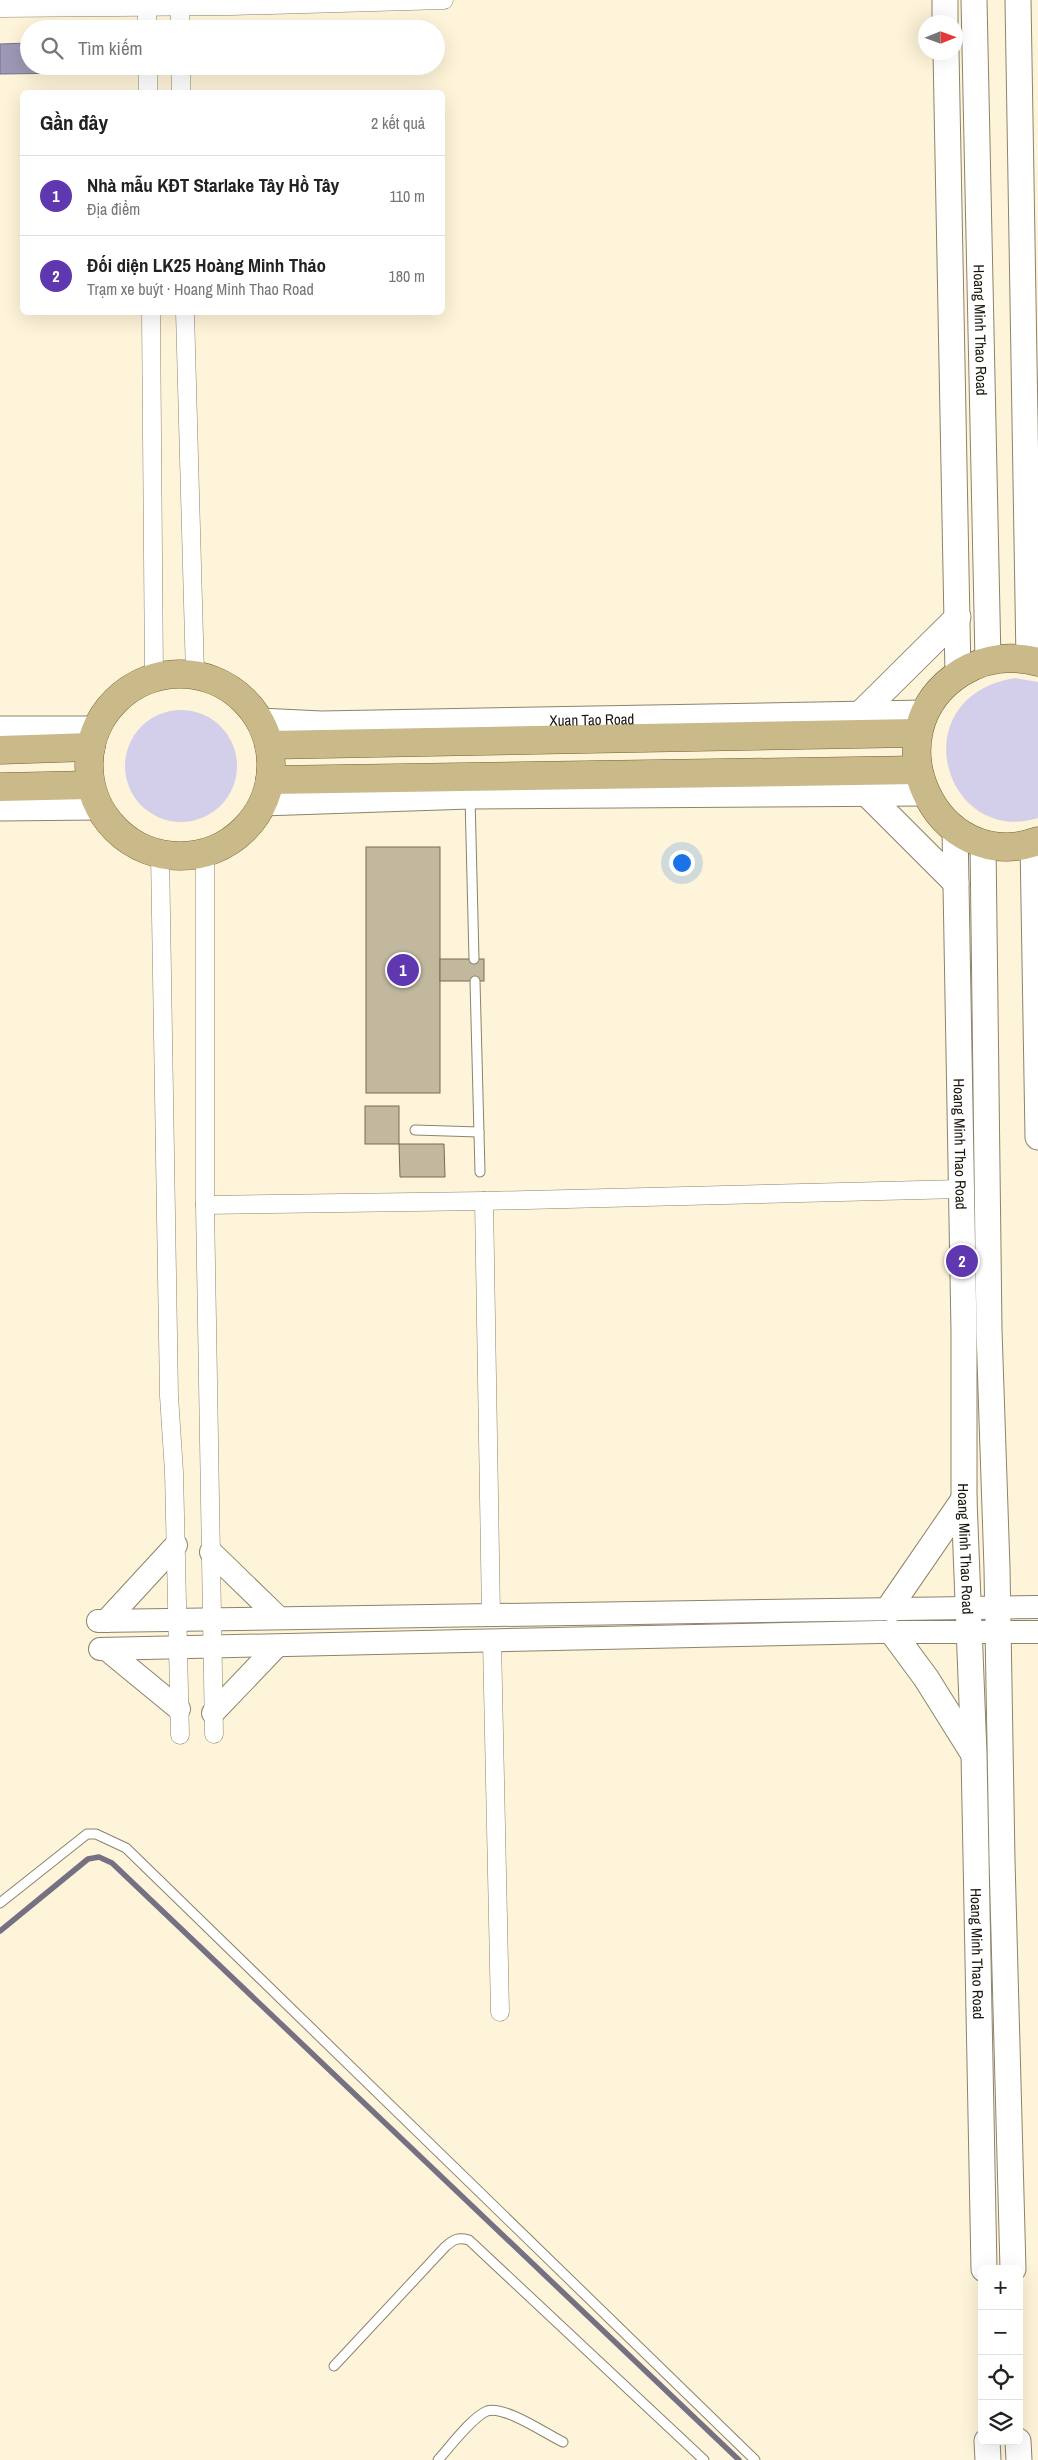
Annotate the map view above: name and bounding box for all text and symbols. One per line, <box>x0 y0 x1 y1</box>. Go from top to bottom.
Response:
north arrow <box>918 15 963 60</box>
search box <box>20 20 445 75</box>
icon: search <box>38 34 66 62</box>
text: Tìm kiếm <box>78 35 143 61</box>
text: Gần đây <box>40 108 108 137</box>
text: 2 kết quả <box>371 112 425 134</box>
text: Nhà mẫu KĐT Starlake Tây Hồ Tây <box>87 172 339 198</box>
text: 1 <box>52 185 60 207</box>
text: 110 m <box>389 185 425 207</box>
text: Địa điểm <box>87 198 140 220</box>
text: Đối diện LK25 Hoàng Minh Thảo <box>87 252 326 278</box>
street label: Hoang Minh Thao Road <box>969 264 993 396</box>
text: 2 <box>52 265 60 287</box>
text: 180 m <box>389 265 425 287</box>
text: Trạm xe buýt · Hoang Minh Thao Road <box>87 278 314 300</box>
street label: Xuan Tao Road <box>549 708 635 730</box>
your location <box>669 850 695 876</box>
pin: 1 <box>387 951 419 989</box>
street label: Hoang Minh Thao Road <box>949 1078 972 1210</box>
pin: 2 <box>946 1242 978 1280</box>
street label: Hoang Minh Thao Road <box>954 1483 979 1615</box>
street label: Hoang Minh Thao Road <box>966 1888 990 2019</box>
map controls <box>978 2265 1023 2445</box>
button: + <box>978 2265 1023 2310</box>
button: − <box>978 2310 1023 2355</box>
button: locate <box>978 2355 1023 2400</box>
button: layers <box>978 2400 1023 2445</box>

